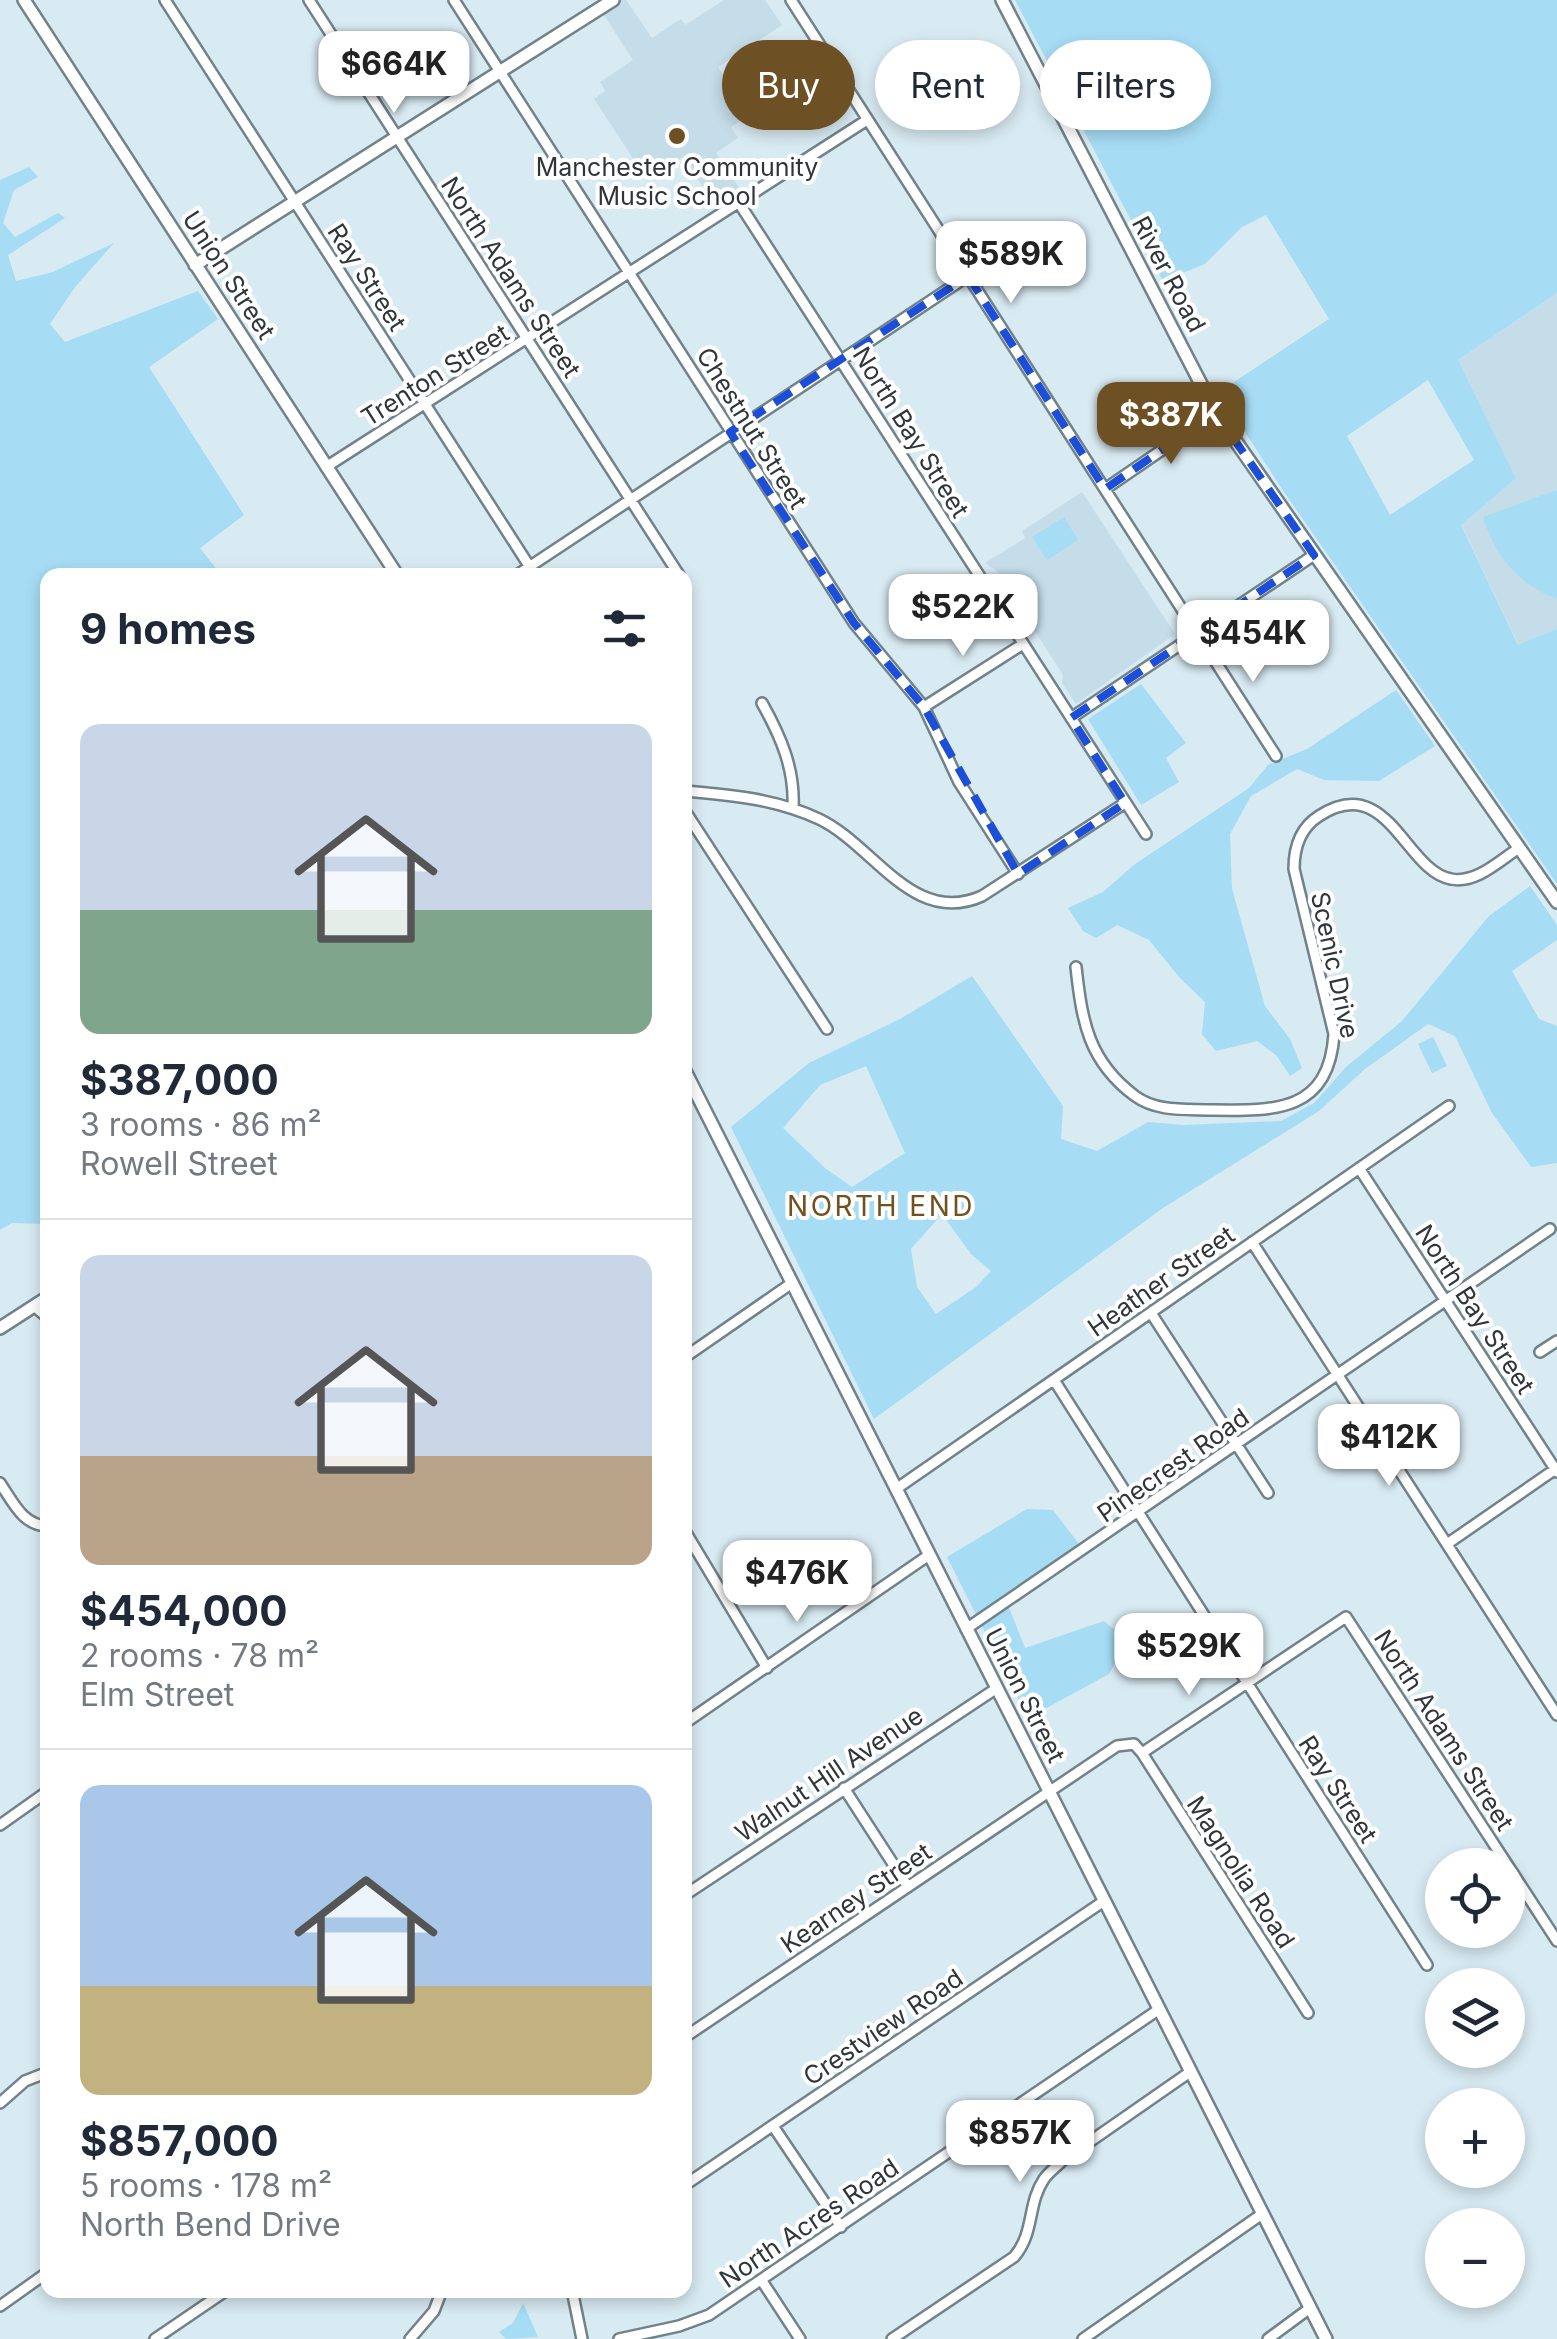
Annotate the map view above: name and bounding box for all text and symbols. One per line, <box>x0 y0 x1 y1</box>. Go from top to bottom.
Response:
pin: $664K <box>324 31 464 116</box>
chip: Buy <box>722 40 855 130</box>
chip: Rent <box>875 40 1020 130</box>
chip: Filters <box>1040 40 1211 130</box>
text: $664K <box>340 44 448 83</box>
marker: Manchester Community Music School <box>666 125 688 147</box>
place label: Manchester Community Music School <box>536 152 818 211</box>
street label: North Adams Street <box>435 171 587 383</box>
street label: Union Street <box>176 205 282 345</box>
street label: River Road <box>1126 211 1212 337</box>
street label: Ray Street <box>321 218 413 336</box>
pin: $589K <box>941 221 1081 306</box>
text: $589K <box>958 234 1064 273</box>
street label: Trenton Street <box>356 318 514 432</box>
street label: North Bay Street <box>847 341 975 523</box>
street label: Chestnut Street <box>690 342 814 514</box>
pin: $387K <box>1101 382 1241 467</box>
text: $387K <box>1119 395 1223 434</box>
pin: $522K <box>893 574 1033 659</box>
text: $522K <box>911 587 1015 626</box>
pin: $454K <box>1183 600 1323 685</box>
icon: filters <box>597 601 652 656</box>
text: 9 homes <box>80 603 256 654</box>
text: $454K <box>1199 613 1307 652</box>
icon: home <box>276 789 456 969</box>
street label: Scenic Drive <box>1305 889 1365 1041</box>
text: $387,000 <box>80 1054 279 1105</box>
text: 3 rooms · 86 m² <box>80 1105 322 1144</box>
text: Rowell Street <box>80 1144 278 1183</box>
district label: NORTH END <box>787 1189 975 1223</box>
street label: Heather Street <box>1082 1219 1240 1343</box>
street label: North Bay Street <box>1409 1219 1541 1399</box>
icon: home <box>276 1320 456 1500</box>
street label: Pinecrest Road <box>1092 1402 1254 1528</box>
pin: $412K <box>1319 1404 1459 1489</box>
text: $412K <box>1340 1417 1438 1456</box>
pin: $476K <box>727 1540 867 1625</box>
text: $476K <box>745 1553 849 1592</box>
text: $454,000 <box>80 1585 288 1636</box>
pin: $529K <box>1119 1613 1259 1698</box>
street label: Union Street <box>978 1623 1072 1767</box>
street label: North Adams Street <box>1368 1624 1520 1836</box>
text: $529K <box>1136 1626 1242 1665</box>
text: 2 rooms · 78 m² <box>80 1636 319 1675</box>
text: Elm Street <box>80 1675 234 1714</box>
street label: Walnut Hill Avenue <box>729 1700 929 1848</box>
street label: Ray Street <box>1292 1730 1384 1848</box>
street label: Magnolia Road <box>1181 1790 1301 1954</box>
street label: Kearney Street <box>775 1837 937 1959</box>
map controls <box>1425 1848 1525 2308</box>
button: locate <box>1425 1848 1525 1948</box>
icon: home <box>276 1850 456 2030</box>
street label: Crestview Road <box>798 1963 968 2091</box>
button: layers <box>1425 1968 1525 2068</box>
button: + <box>1425 2088 1525 2188</box>
pin: $857K <box>950 2100 1090 2185</box>
text: $857K <box>968 2113 1072 2152</box>
text: $857,000 <box>80 2115 279 2166</box>
street label: North Acres Road <box>714 2152 904 2294</box>
text: 5 rooms · 178 m² <box>80 2166 332 2205</box>
text: North Bend Drive <box>80 2205 341 2244</box>
button: − <box>1425 2208 1525 2308</box>

